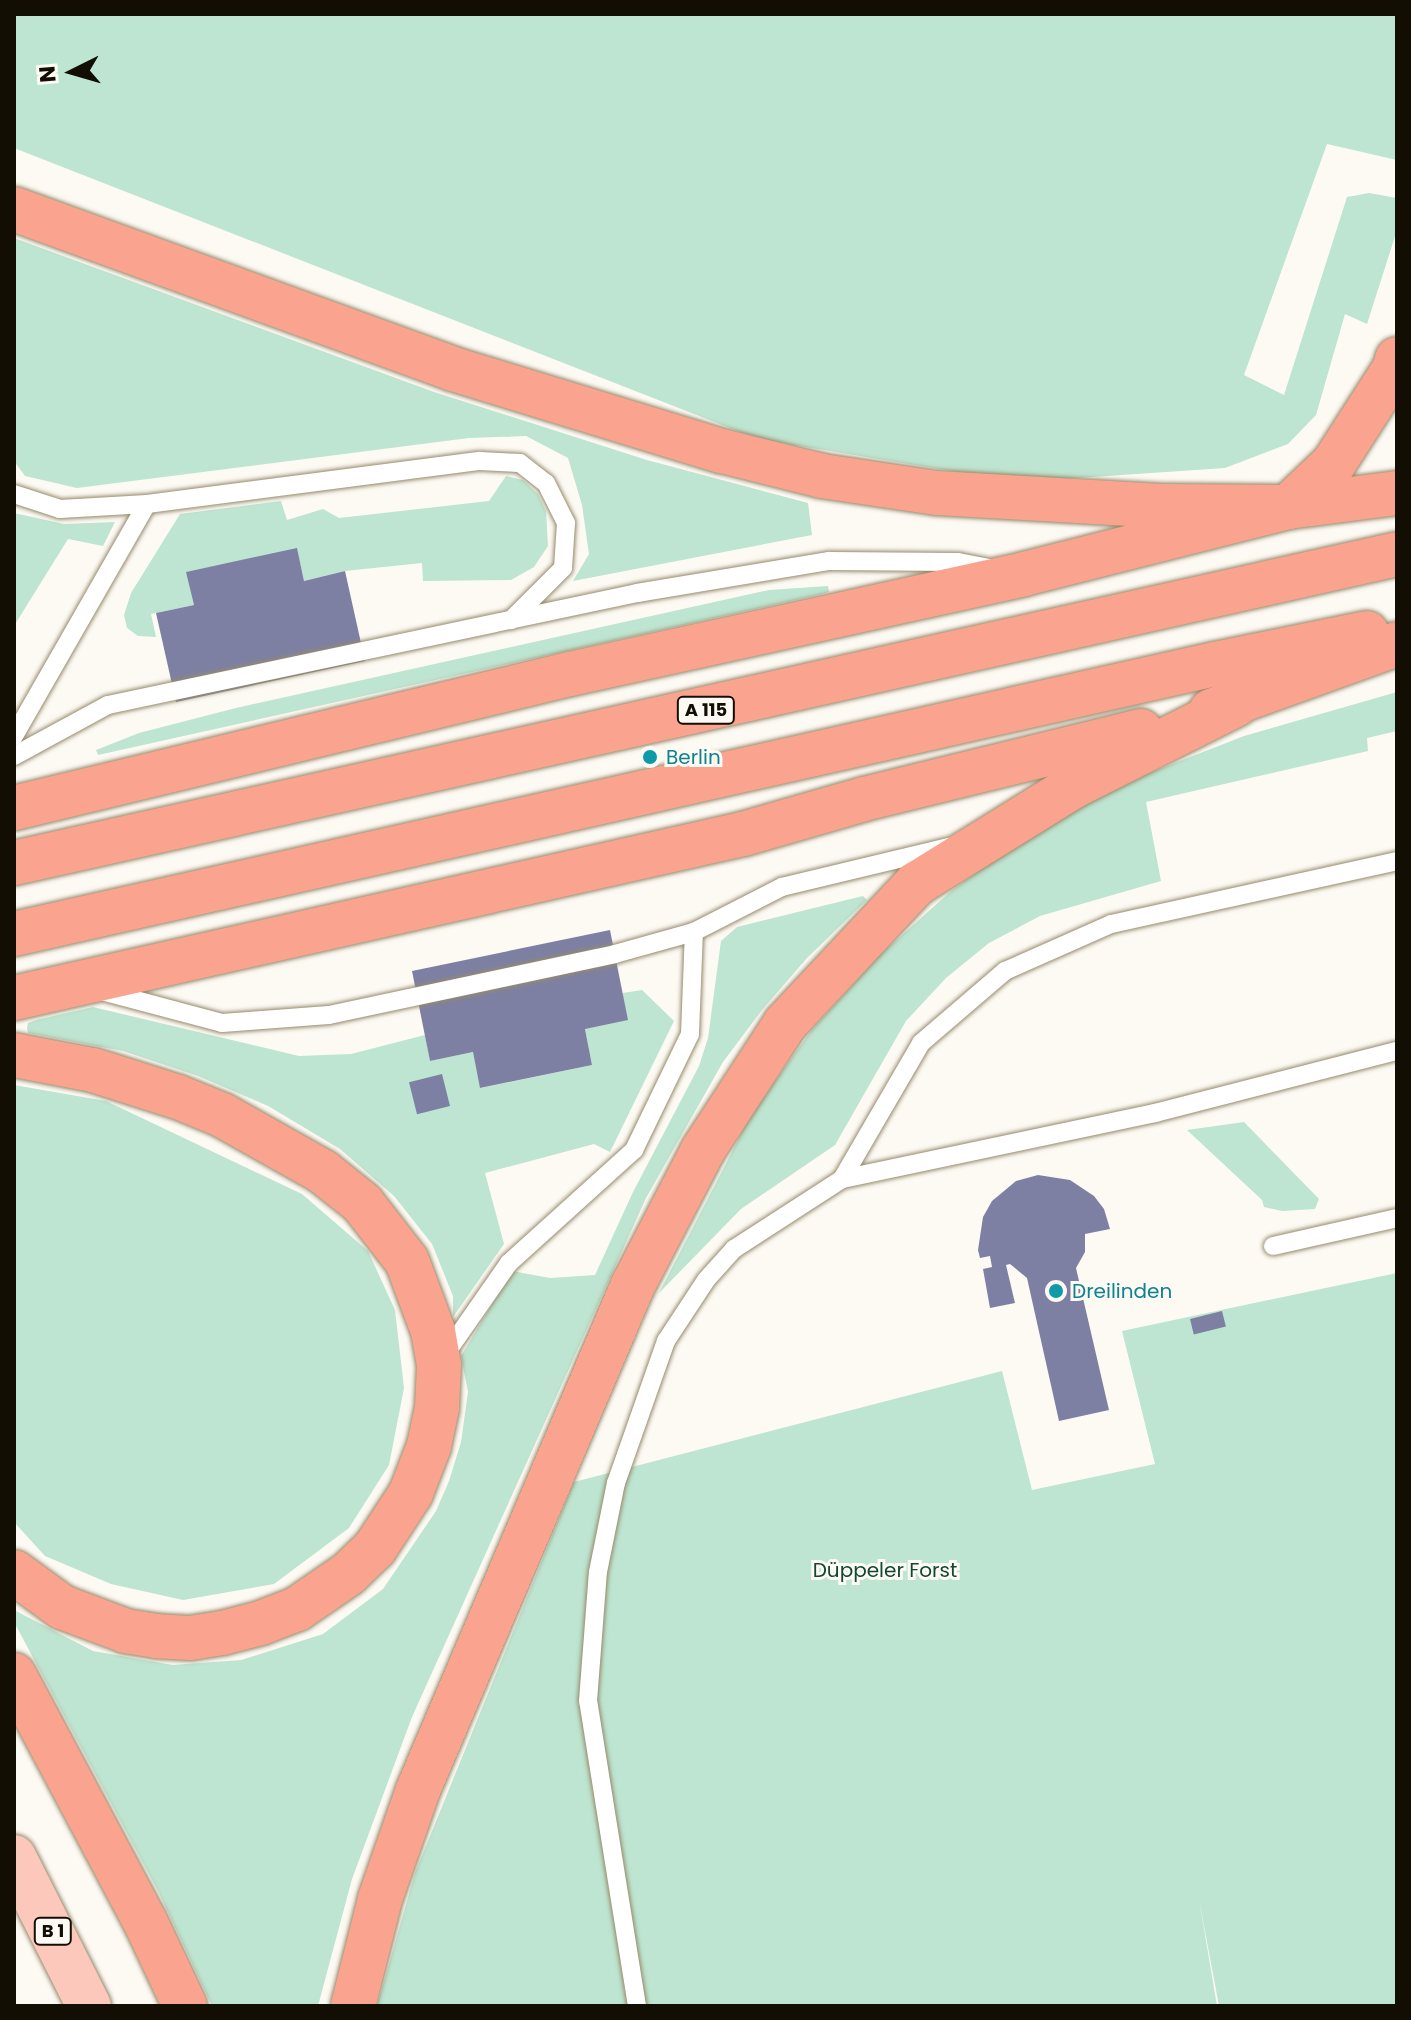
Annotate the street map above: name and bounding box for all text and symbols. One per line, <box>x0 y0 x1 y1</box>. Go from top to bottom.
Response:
north arrow <box>32 32 112 112</box>
text: N <box>31 65 64 84</box>
road number: A 115 <box>676 696 736 724</box>
place label: Berlin <box>666 745 721 769</box>
marker: Berlin <box>641 748 659 766</box>
place label: Dreilinden <box>1072 1279 1172 1303</box>
marker: Dreilinden <box>1047 1282 1065 1300</box>
park label: Düppeler Forst <box>813 1558 957 1582</box>
road number: B 1 <box>33 1917 73 1945</box>

